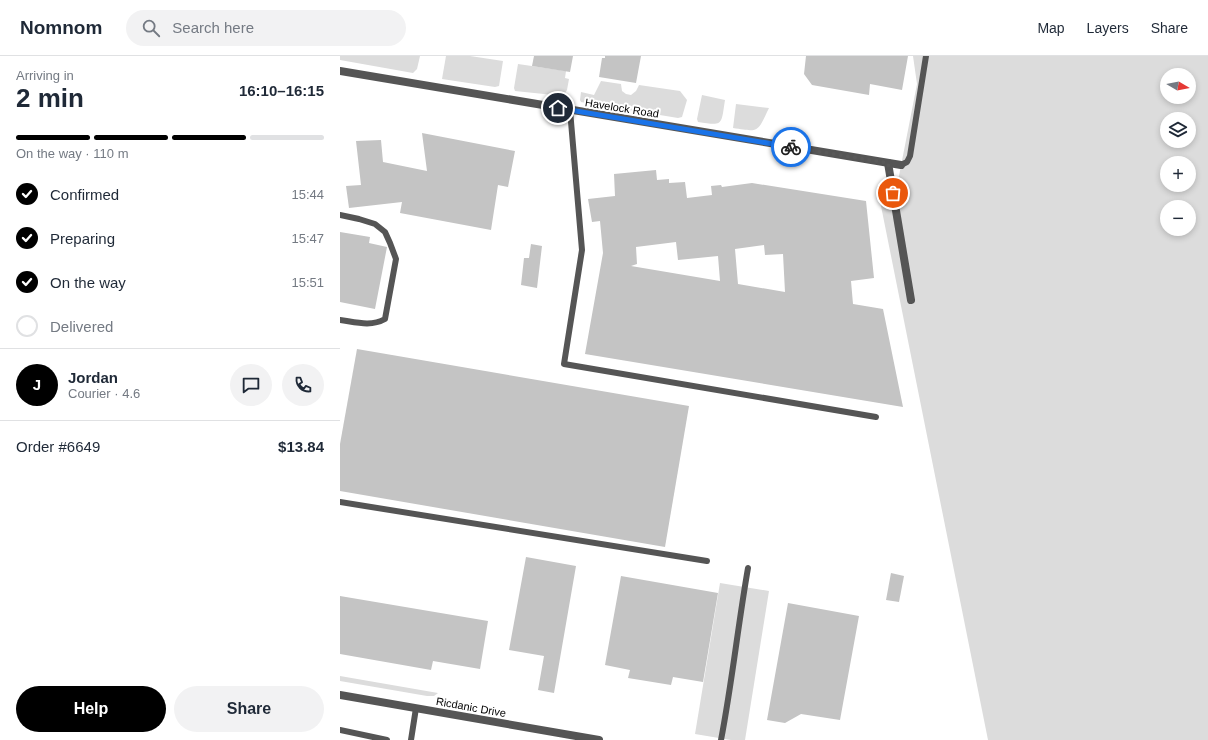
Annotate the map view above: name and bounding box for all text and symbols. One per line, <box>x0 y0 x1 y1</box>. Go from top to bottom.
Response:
search box <box>126 10 406 46</box>
text: Nomnom <box>20 17 102 38</box>
icon: search <box>140 17 162 39</box>
text: Search here <box>172 19 254 36</box>
text: Map <box>1037 20 1065 36</box>
text: Layers <box>1087 20 1129 36</box>
text: Share <box>1151 20 1188 36</box>
text: Arriving in <box>16 68 74 83</box>
north arrow <box>1160 68 1196 104</box>
map controls <box>1160 68 1196 236</box>
text: 16:10–16:15 <box>239 82 324 99</box>
text: 2 min <box>16 83 84 113</box>
pin <box>541 91 575 125</box>
street label: Havelock Road <box>584 96 660 120</box>
icon: home <box>547 97 569 119</box>
button: layers <box>1160 112 1196 148</box>
courier <box>771 127 811 167</box>
icon: bike <box>780 136 802 158</box>
text: On the way · 110 m <box>16 146 128 161</box>
button: + <box>1160 156 1196 192</box>
pin <box>876 176 910 210</box>
icon: bag <box>882 182 904 204</box>
icon: check <box>16 183 38 205</box>
text: Confirmed <box>50 186 119 203</box>
text: 15:44 <box>291 187 324 202</box>
button: − <box>1160 200 1196 236</box>
icon: check <box>16 227 38 249</box>
text: Preparing <box>50 230 115 247</box>
text: 15:47 <box>291 231 324 246</box>
icon: check <box>16 271 38 293</box>
text: On the way <box>50 274 126 291</box>
text: 15:51 <box>291 275 324 290</box>
text: Delivered <box>50 318 113 335</box>
button: chat <box>230 364 272 406</box>
button: phone <box>282 364 324 406</box>
text: Jordan <box>68 369 118 386</box>
text: J <box>33 376 41 393</box>
text: Courier · 4.6 <box>68 386 140 401</box>
text: Order #6649 <box>16 438 100 455</box>
text: $13.84 <box>278 438 324 455</box>
button: Help <box>16 686 166 732</box>
button: Share <box>174 686 324 732</box>
street label: Ricdanic Drive <box>435 695 507 719</box>

